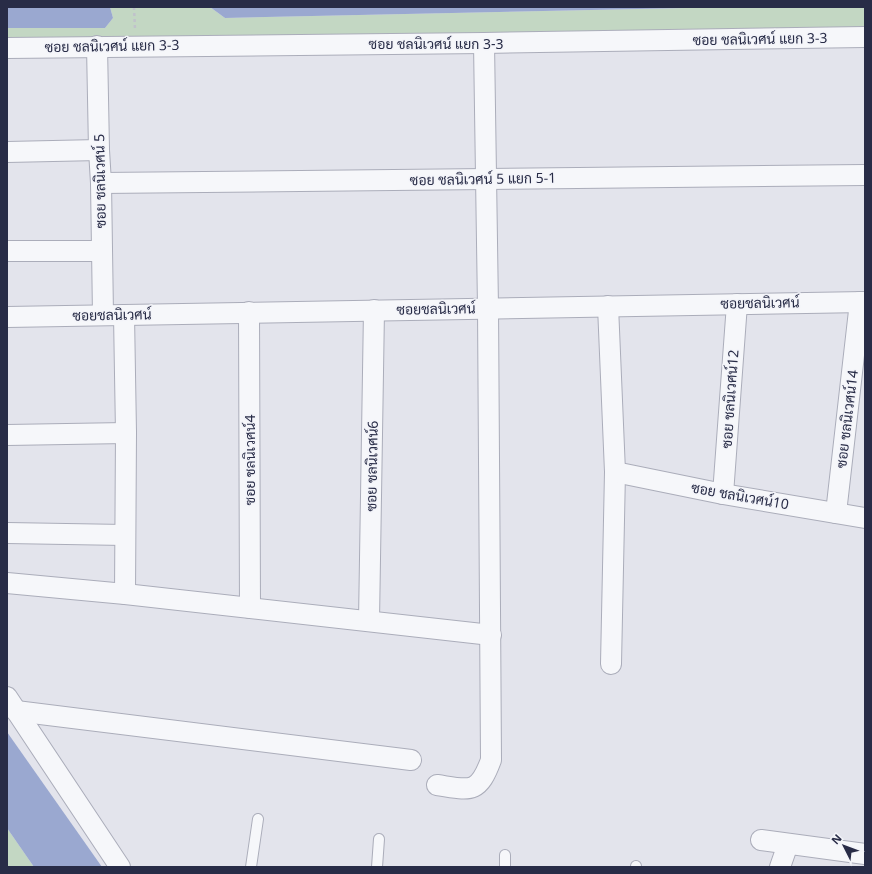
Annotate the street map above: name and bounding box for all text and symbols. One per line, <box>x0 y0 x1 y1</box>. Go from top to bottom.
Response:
street label: ซอย ชลนิเวศน์ แยก 3-3 <box>692 28 828 49</box>
street label: ซอย ชลนิเวศน์ แยก 3-3 <box>369 34 503 53</box>
street label: ซอย ชลนิเวศน์ แยก 3-3 <box>44 35 180 56</box>
street label: ซอย ชลนิเวศน์ 5 <box>89 134 110 228</box>
street label: ซอย ชลนิเวศน์ 5 แยก 5-1 <box>410 168 556 189</box>
street label: ซอยชลนิเวศน์ <box>720 292 800 313</box>
street label: ซอยชลนิเวศน์ <box>396 298 476 319</box>
street label: ซอยชลนิเวศน์ <box>72 304 152 325</box>
street label: ซอย ชลนิเวศน์12 <box>717 349 742 449</box>
street label: ซอย ชลนิเวศน์14 <box>831 369 862 469</box>
street label: ซอย ชลนิเวศน์4 <box>240 415 259 505</box>
street label: ซอย ชลนิเวศน์6 <box>361 420 382 512</box>
street label: ซอย ชลนิเวศน์10 <box>690 478 790 513</box>
north arrow <box>824 826 864 866</box>
text: N <box>828 831 845 847</box>

